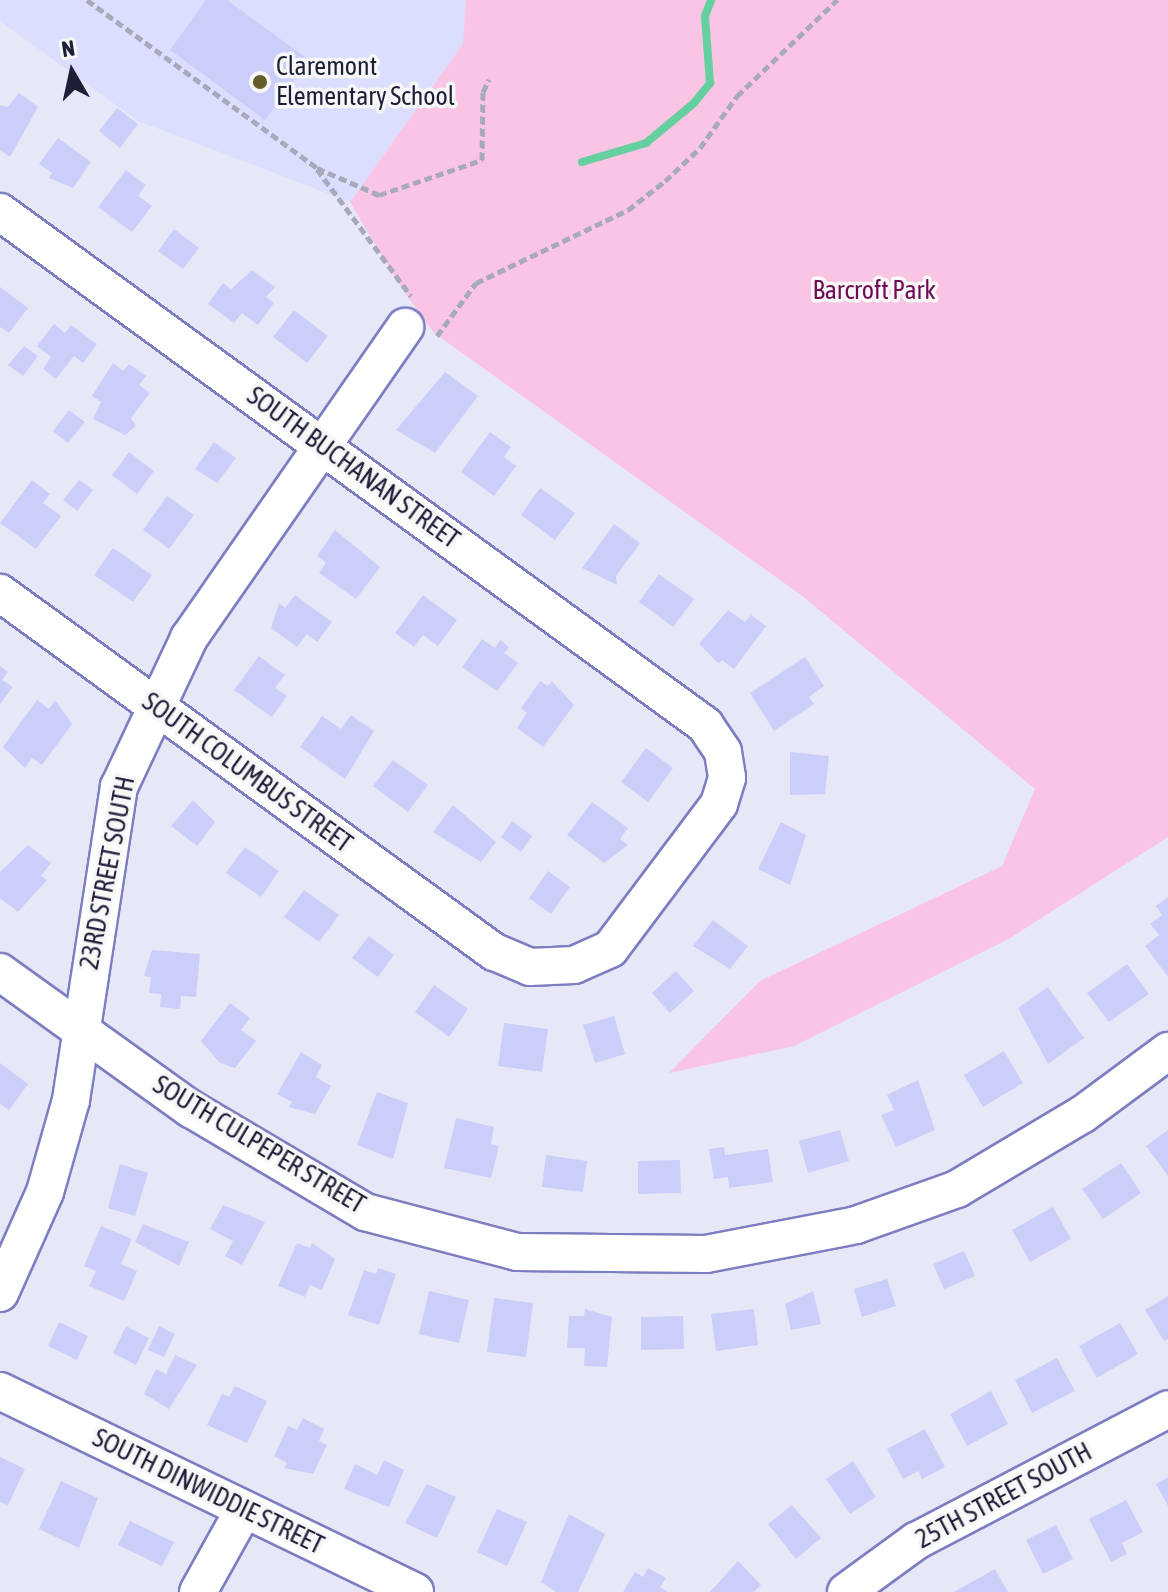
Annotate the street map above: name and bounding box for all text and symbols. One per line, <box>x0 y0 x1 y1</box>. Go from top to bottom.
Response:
north arrow <box>32 32 112 112</box>
text: N <box>60 34 77 62</box>
place label: Claremont Elementary School <box>276 51 455 112</box>
marker: Claremont Elementary School <box>251 73 269 91</box>
park label: Barcroft Park <box>812 275 936 307</box>
street label: SOUTH BUCHANAN STREET <box>241 381 465 555</box>
street label: SOUTH COLUMBUS STREET <box>136 686 358 860</box>
street label: 23RD STREET SOUTH <box>74 774 142 972</box>
street label: SOUTH CULPEPER STREET <box>147 1069 371 1221</box>
street label: SOUTH DINWIDDIE STREET <box>88 1423 328 1561</box>
street label: 25TH STREET SOUTH <box>911 1436 1097 1556</box>

